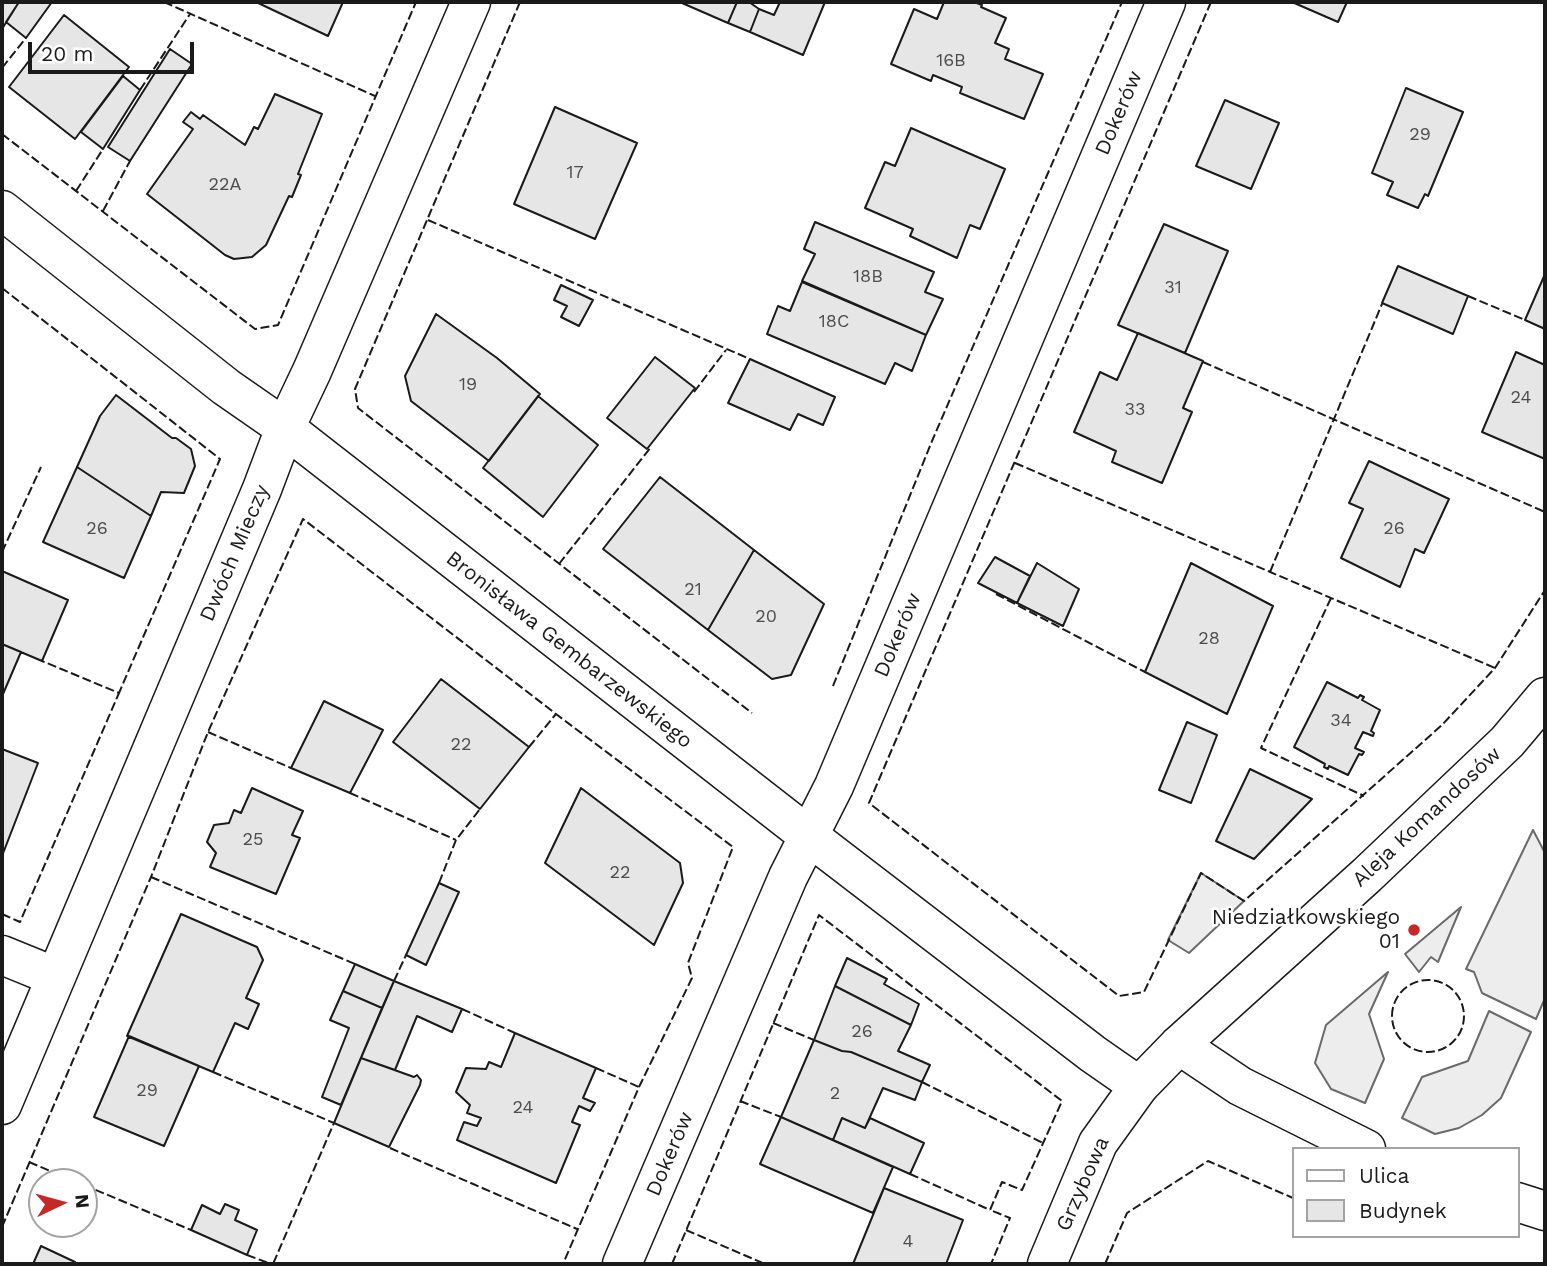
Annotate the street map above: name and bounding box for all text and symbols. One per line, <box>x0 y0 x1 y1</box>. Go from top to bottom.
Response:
scale bar <box>32 28 198 72</box>
text: 20 m <box>41 41 93 66</box>
house number: 16B <box>936 50 966 72</box>
street label: Dokerów <box>1090 67 1148 159</box>
house number: 29 <box>1409 124 1431 146</box>
house number: 17 <box>566 162 584 184</box>
house number: 22A <box>209 174 241 196</box>
house number: 18B <box>853 266 883 288</box>
house number: 31 <box>1164 277 1182 299</box>
house number: 18C <box>819 311 849 333</box>
house number: 19 <box>459 374 477 396</box>
house number: 24 <box>1511 387 1531 409</box>
house number: 33 <box>1125 399 1145 421</box>
street label: Dwóch Mieczy <box>195 481 275 625</box>
house number: 26 <box>86 518 108 540</box>
house number: 26 <box>1383 518 1405 540</box>
street label: Bronisława Gembarzewskiego <box>441 546 697 754</box>
house number: 21 <box>684 579 702 601</box>
street label: Dokerów <box>869 589 927 681</box>
house number: 20 <box>755 606 777 628</box>
house number: 28 <box>1198 628 1220 650</box>
house number: 34 <box>1330 710 1352 732</box>
house number: 22 <box>451 734 471 756</box>
street label: Aleja Komandosów <box>1347 742 1507 892</box>
house number: 25 <box>243 829 263 851</box>
house number: 22 <box>610 862 630 884</box>
place label: Niedziałkowskiego 01 <box>1212 905 1400 955</box>
marker: Niedziałkowskiego 01 <box>1406 922 1422 938</box>
house number: 26 <box>851 1021 873 1043</box>
house number: 29 <box>136 1080 158 1102</box>
house number: 2 <box>830 1083 840 1105</box>
house number: 24 <box>513 1097 533 1119</box>
street label: Dokerów <box>641 1108 699 1200</box>
street label: Grzybowa <box>1051 1133 1115 1235</box>
legend <box>1292 1147 1519 1238</box>
text: Ulica <box>1359 1163 1409 1188</box>
north arrow <box>28 1168 98 1238</box>
text: N <box>70 1193 94 1209</box>
text: Budynek <box>1359 1198 1447 1223</box>
house number: 4 <box>903 1231 913 1253</box>

